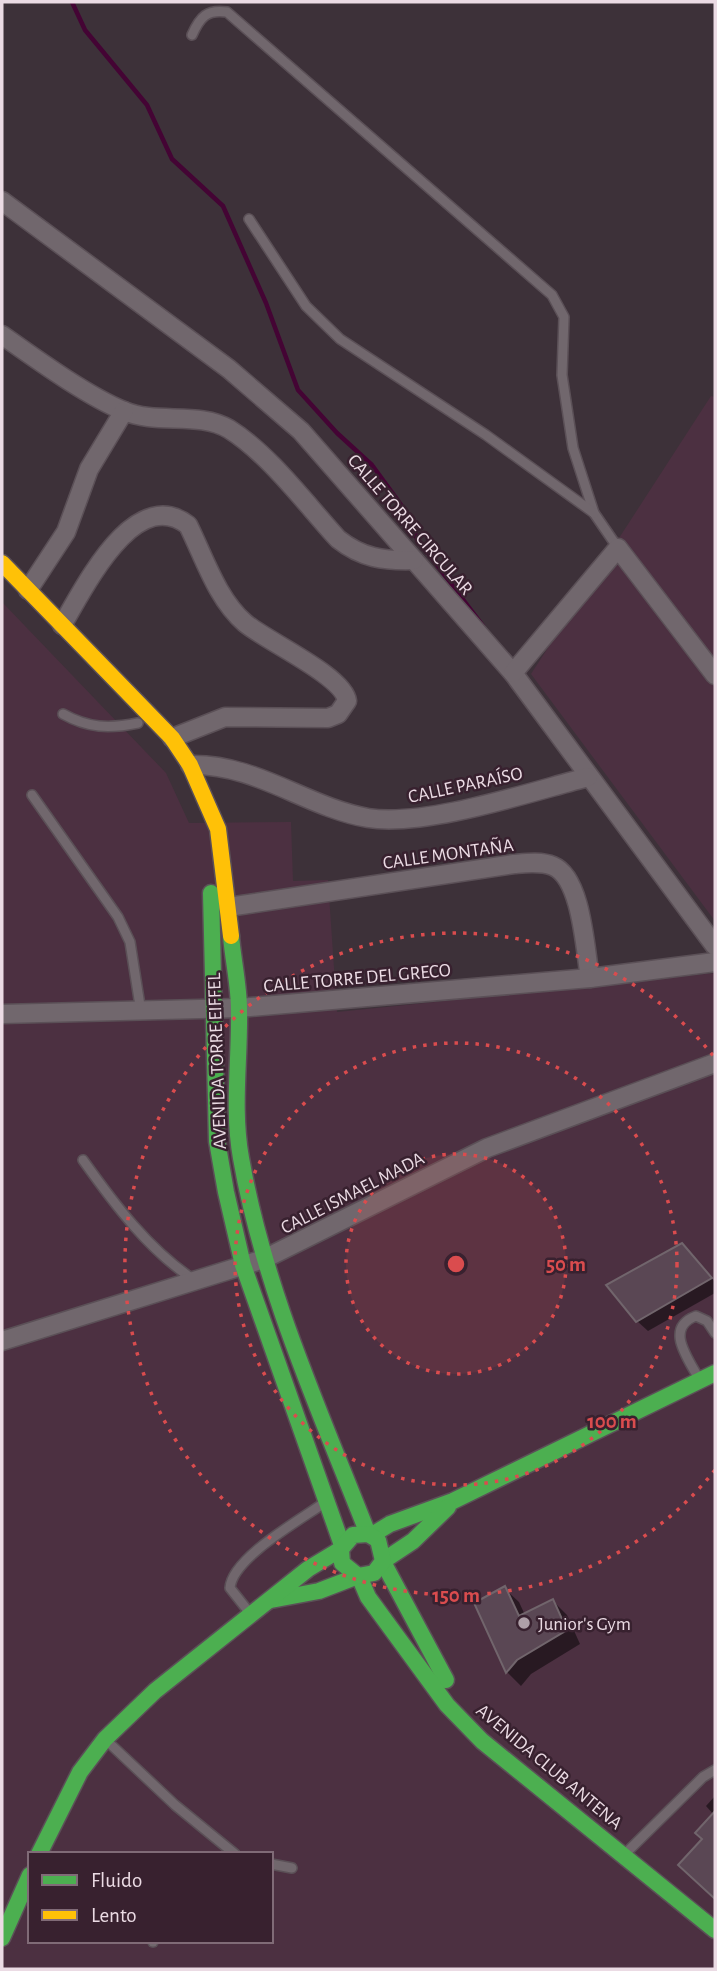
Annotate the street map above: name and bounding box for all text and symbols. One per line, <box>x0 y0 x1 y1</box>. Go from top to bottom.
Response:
street label: CALLE TORRE CIRCULAR <box>344 451 476 599</box>
street label: CALLE PARAÍSO <box>406 762 524 807</box>
street label: CALLE MONTAÑA <box>381 834 515 873</box>
street label: CALLE TORRE DEL GRECO <box>263 961 452 996</box>
street label: AVENIDA TORRE EIFFEL <box>205 972 230 1149</box>
street label: CALLE ISMAEL MADA <box>278 1149 427 1238</box>
centre of rings <box>444 1252 468 1276</box>
text: 50 m <box>546 1254 586 1275</box>
text: 100 m <box>587 1411 637 1432</box>
text: 150 m <box>432 1585 480 1606</box>
marker: Junior's Gym <box>516 1615 532 1631</box>
place label: Junior's Gym <box>538 1615 631 1634</box>
street label: AVENIDA CLUB ANTENA <box>473 1701 626 1834</box>
legend <box>28 1852 273 1943</box>
text: Fluido <box>91 1870 142 1891</box>
text: Lento <box>91 1905 137 1926</box>

